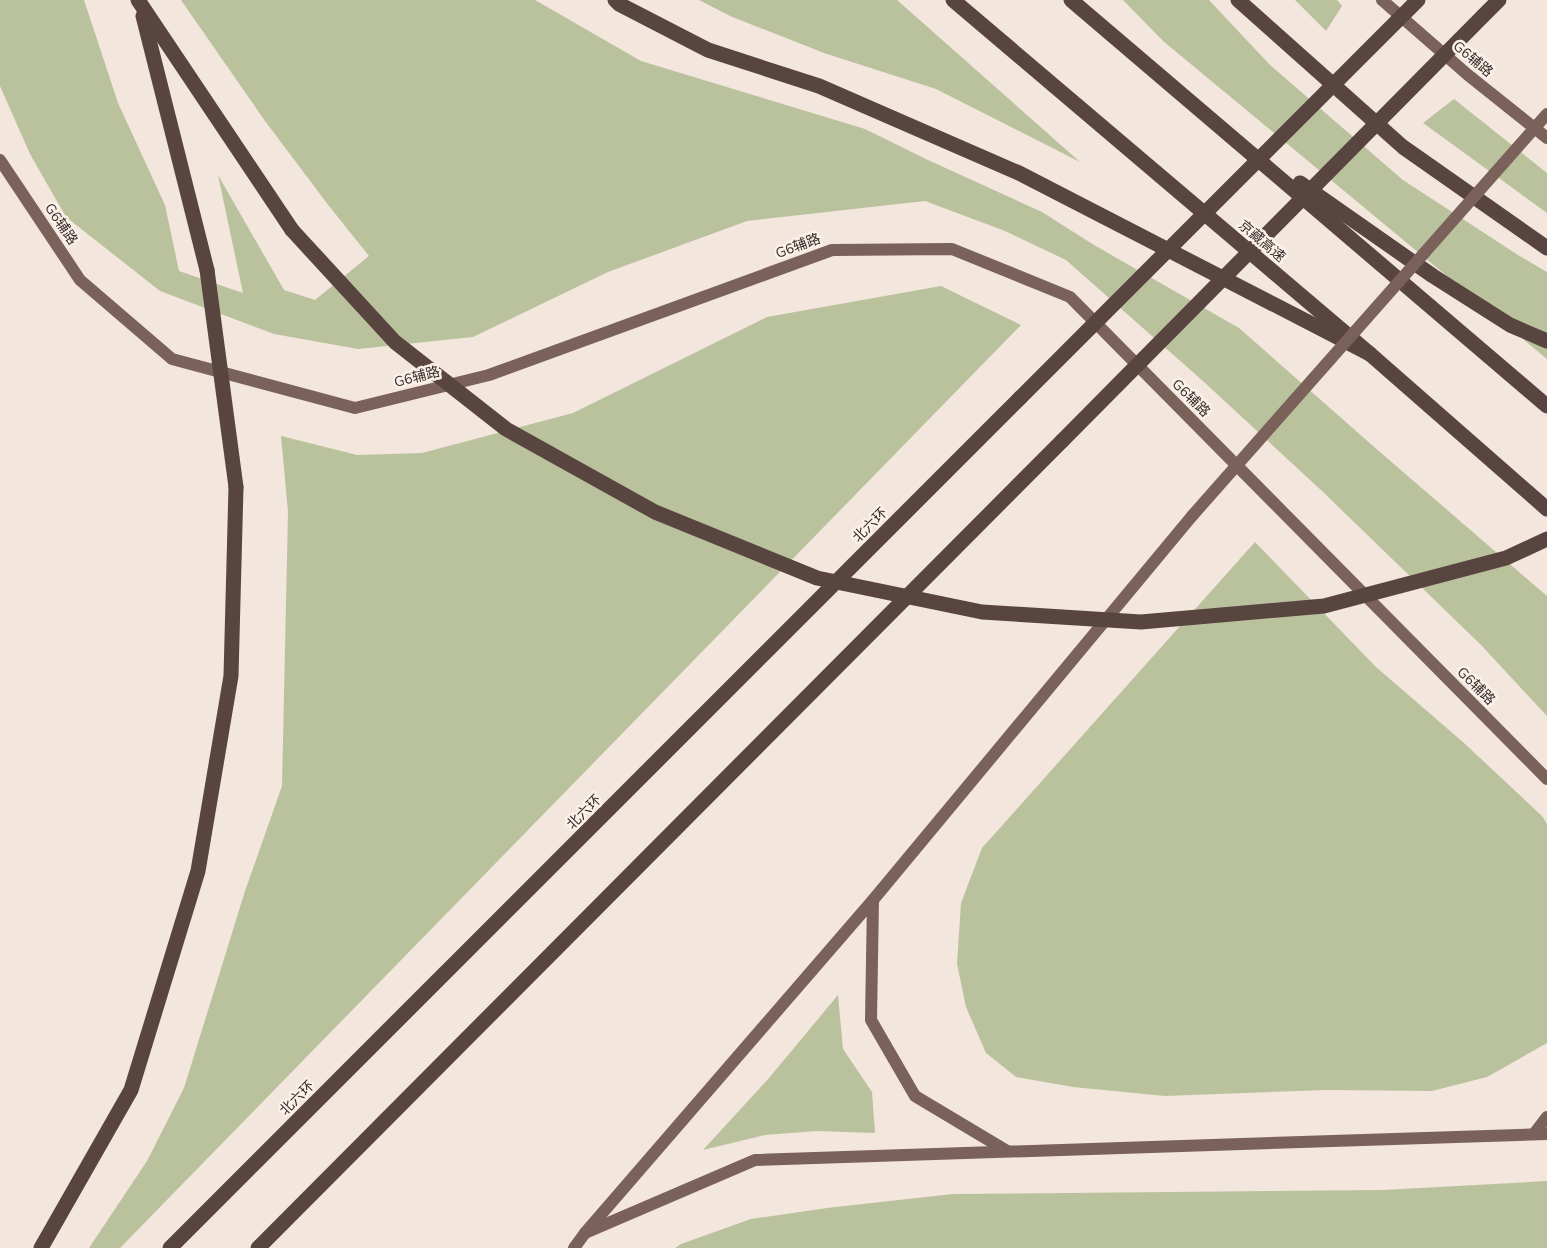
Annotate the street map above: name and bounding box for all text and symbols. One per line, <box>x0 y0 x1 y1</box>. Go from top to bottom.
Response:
street label: G6辅路 <box>1449 37 1497 81</box>
street label: G6辅路 <box>40 199 82 249</box>
street label: 京藏高速 <box>1234 216 1290 266</box>
street label: G6辅路 <box>773 229 823 263</box>
street label: G6辅路 <box>392 362 442 392</box>
street label: G6辅路 <box>1168 375 1214 421</box>
street label: 北六环 <box>848 503 892 547</box>
street label: G6辅路 <box>1453 663 1499 709</box>
street label: 北六环 <box>562 790 606 834</box>
street label: 北六环 <box>275 1076 319 1120</box>

